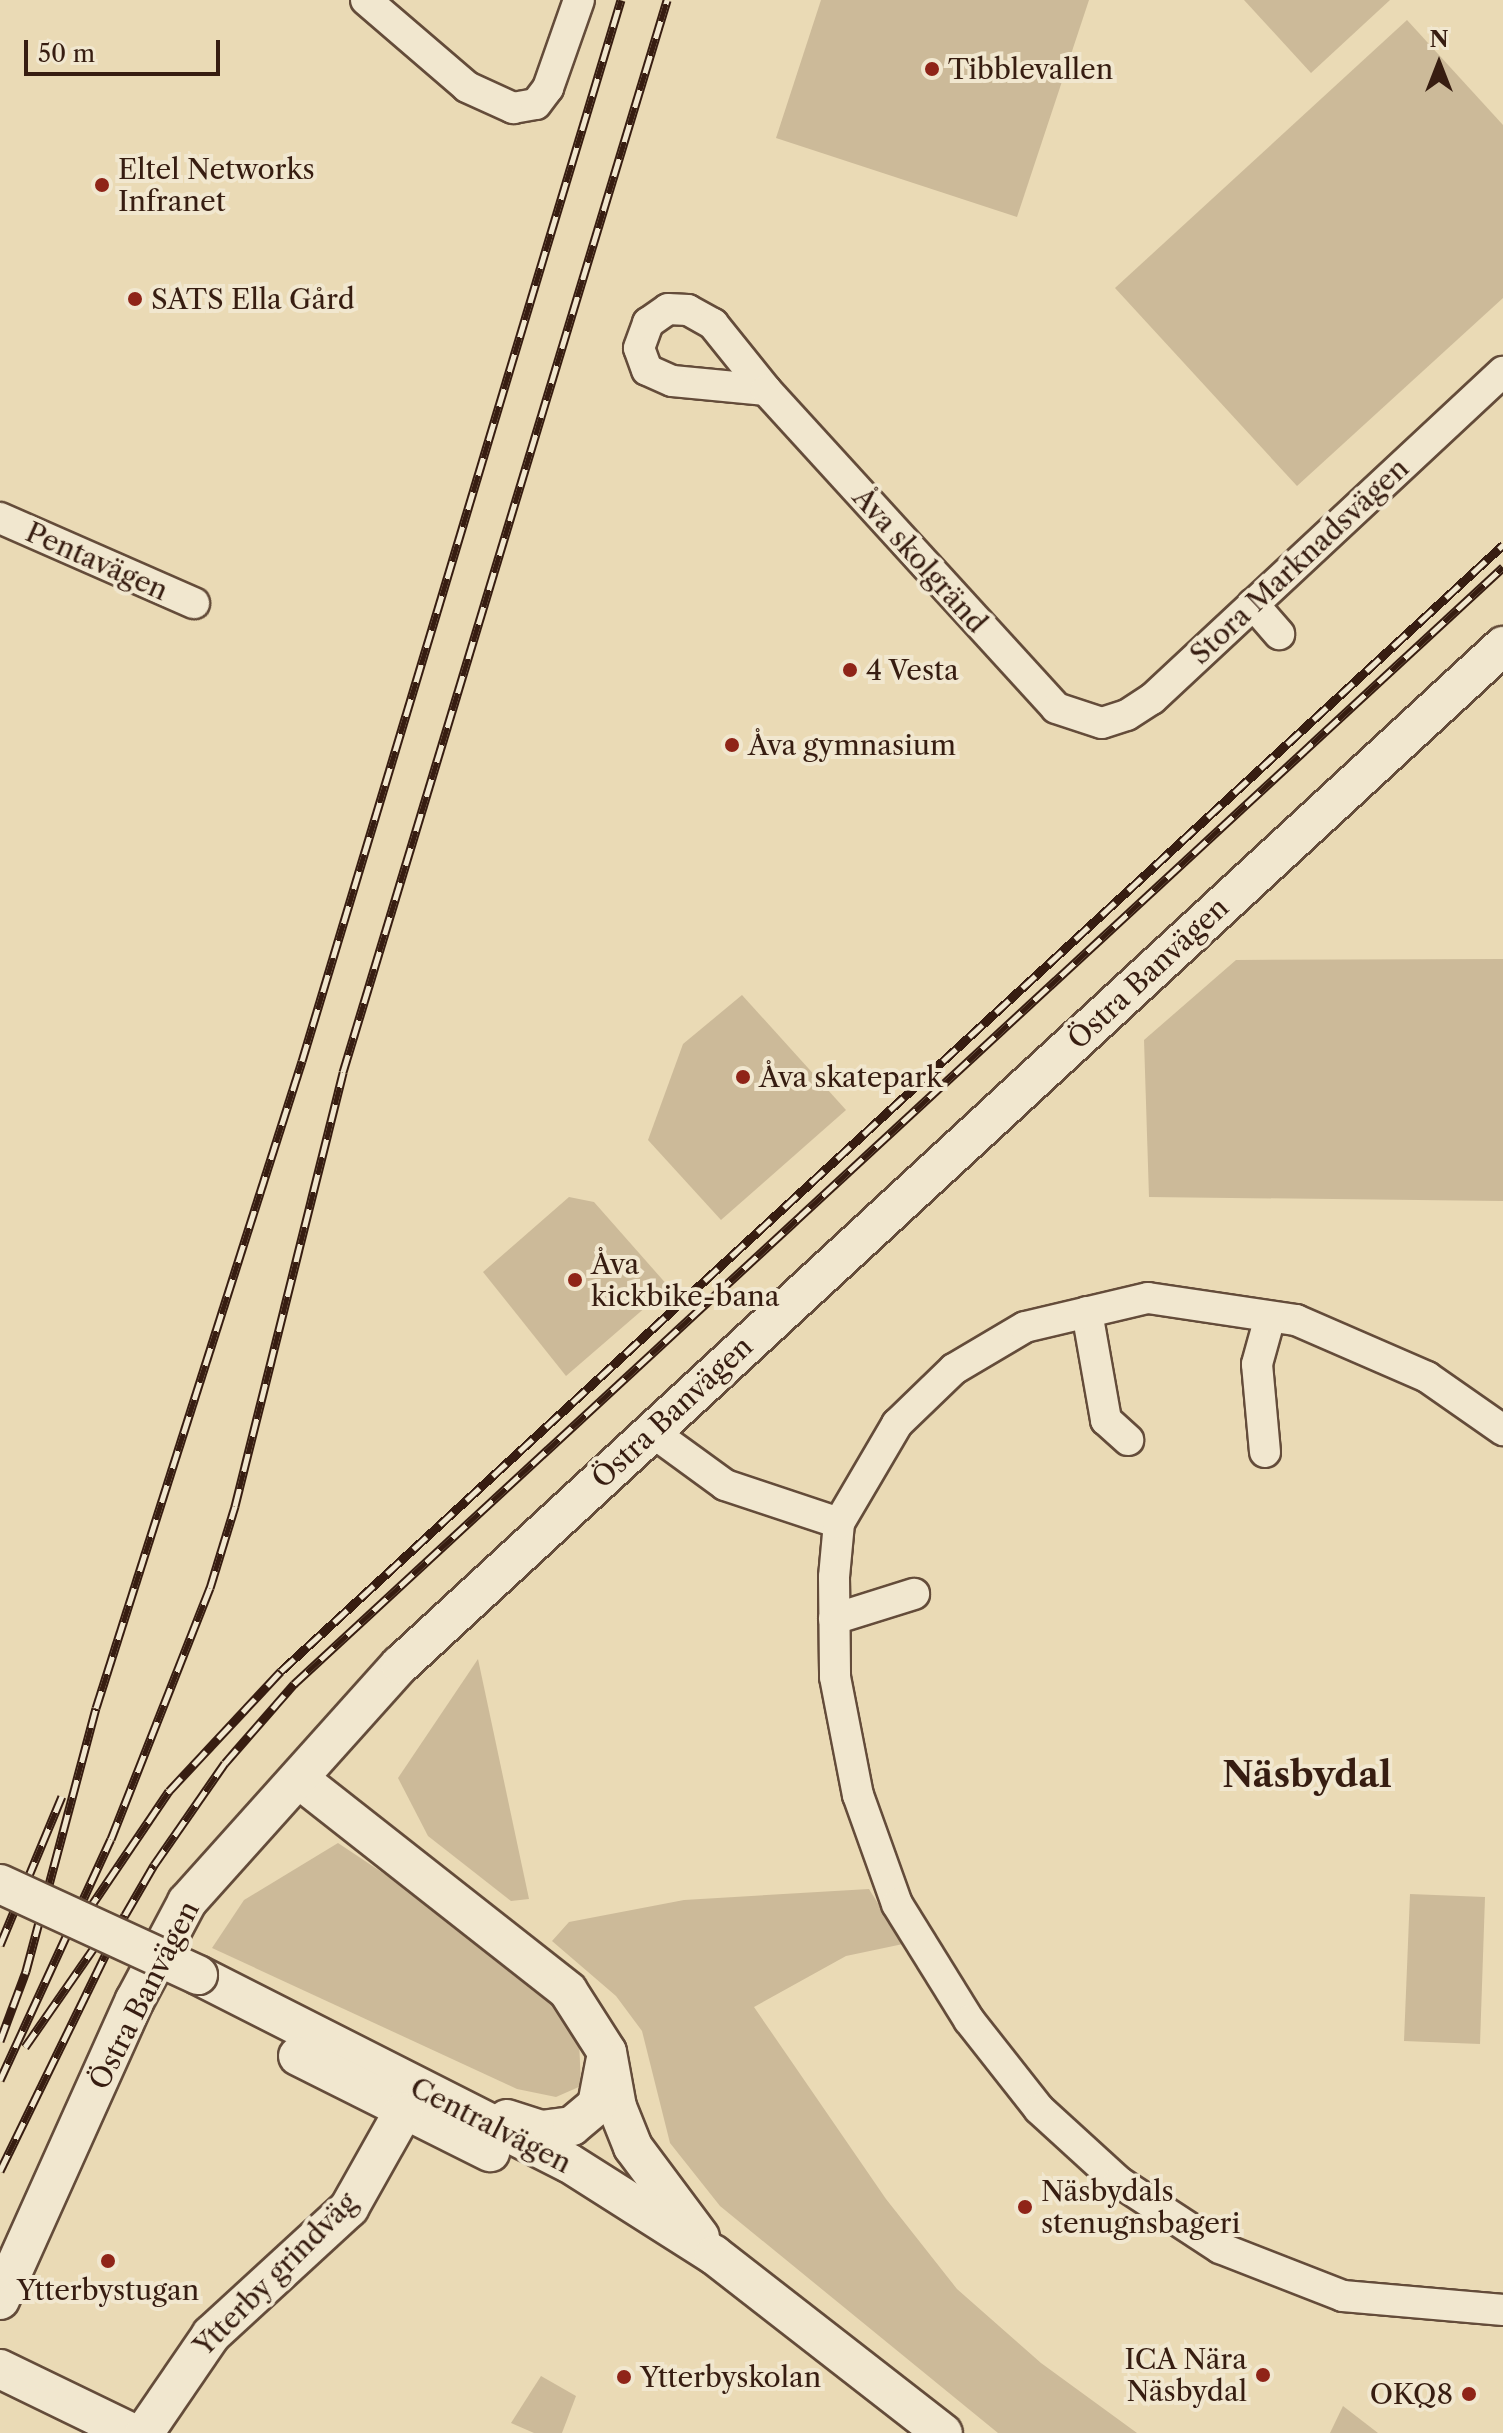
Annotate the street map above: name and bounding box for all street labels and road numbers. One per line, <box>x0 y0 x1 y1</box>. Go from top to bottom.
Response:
street label: Stora Marknadsvägen <box>1183 451 1415 671</box>
street label: Åva skolgränd <box>846 480 994 640</box>
street label: Pentavägen <box>21 515 173 607</box>
street label: Östra Banvägen <box>1061 890 1235 1056</box>
street label: Östra Banvägen <box>585 1329 759 1495</box>
street label: Östra Banvägen <box>82 1895 206 2095</box>
street label: Centralvägen <box>405 2070 577 2180</box>
street label: Ytterby grindväg <box>186 2185 364 2363</box>

